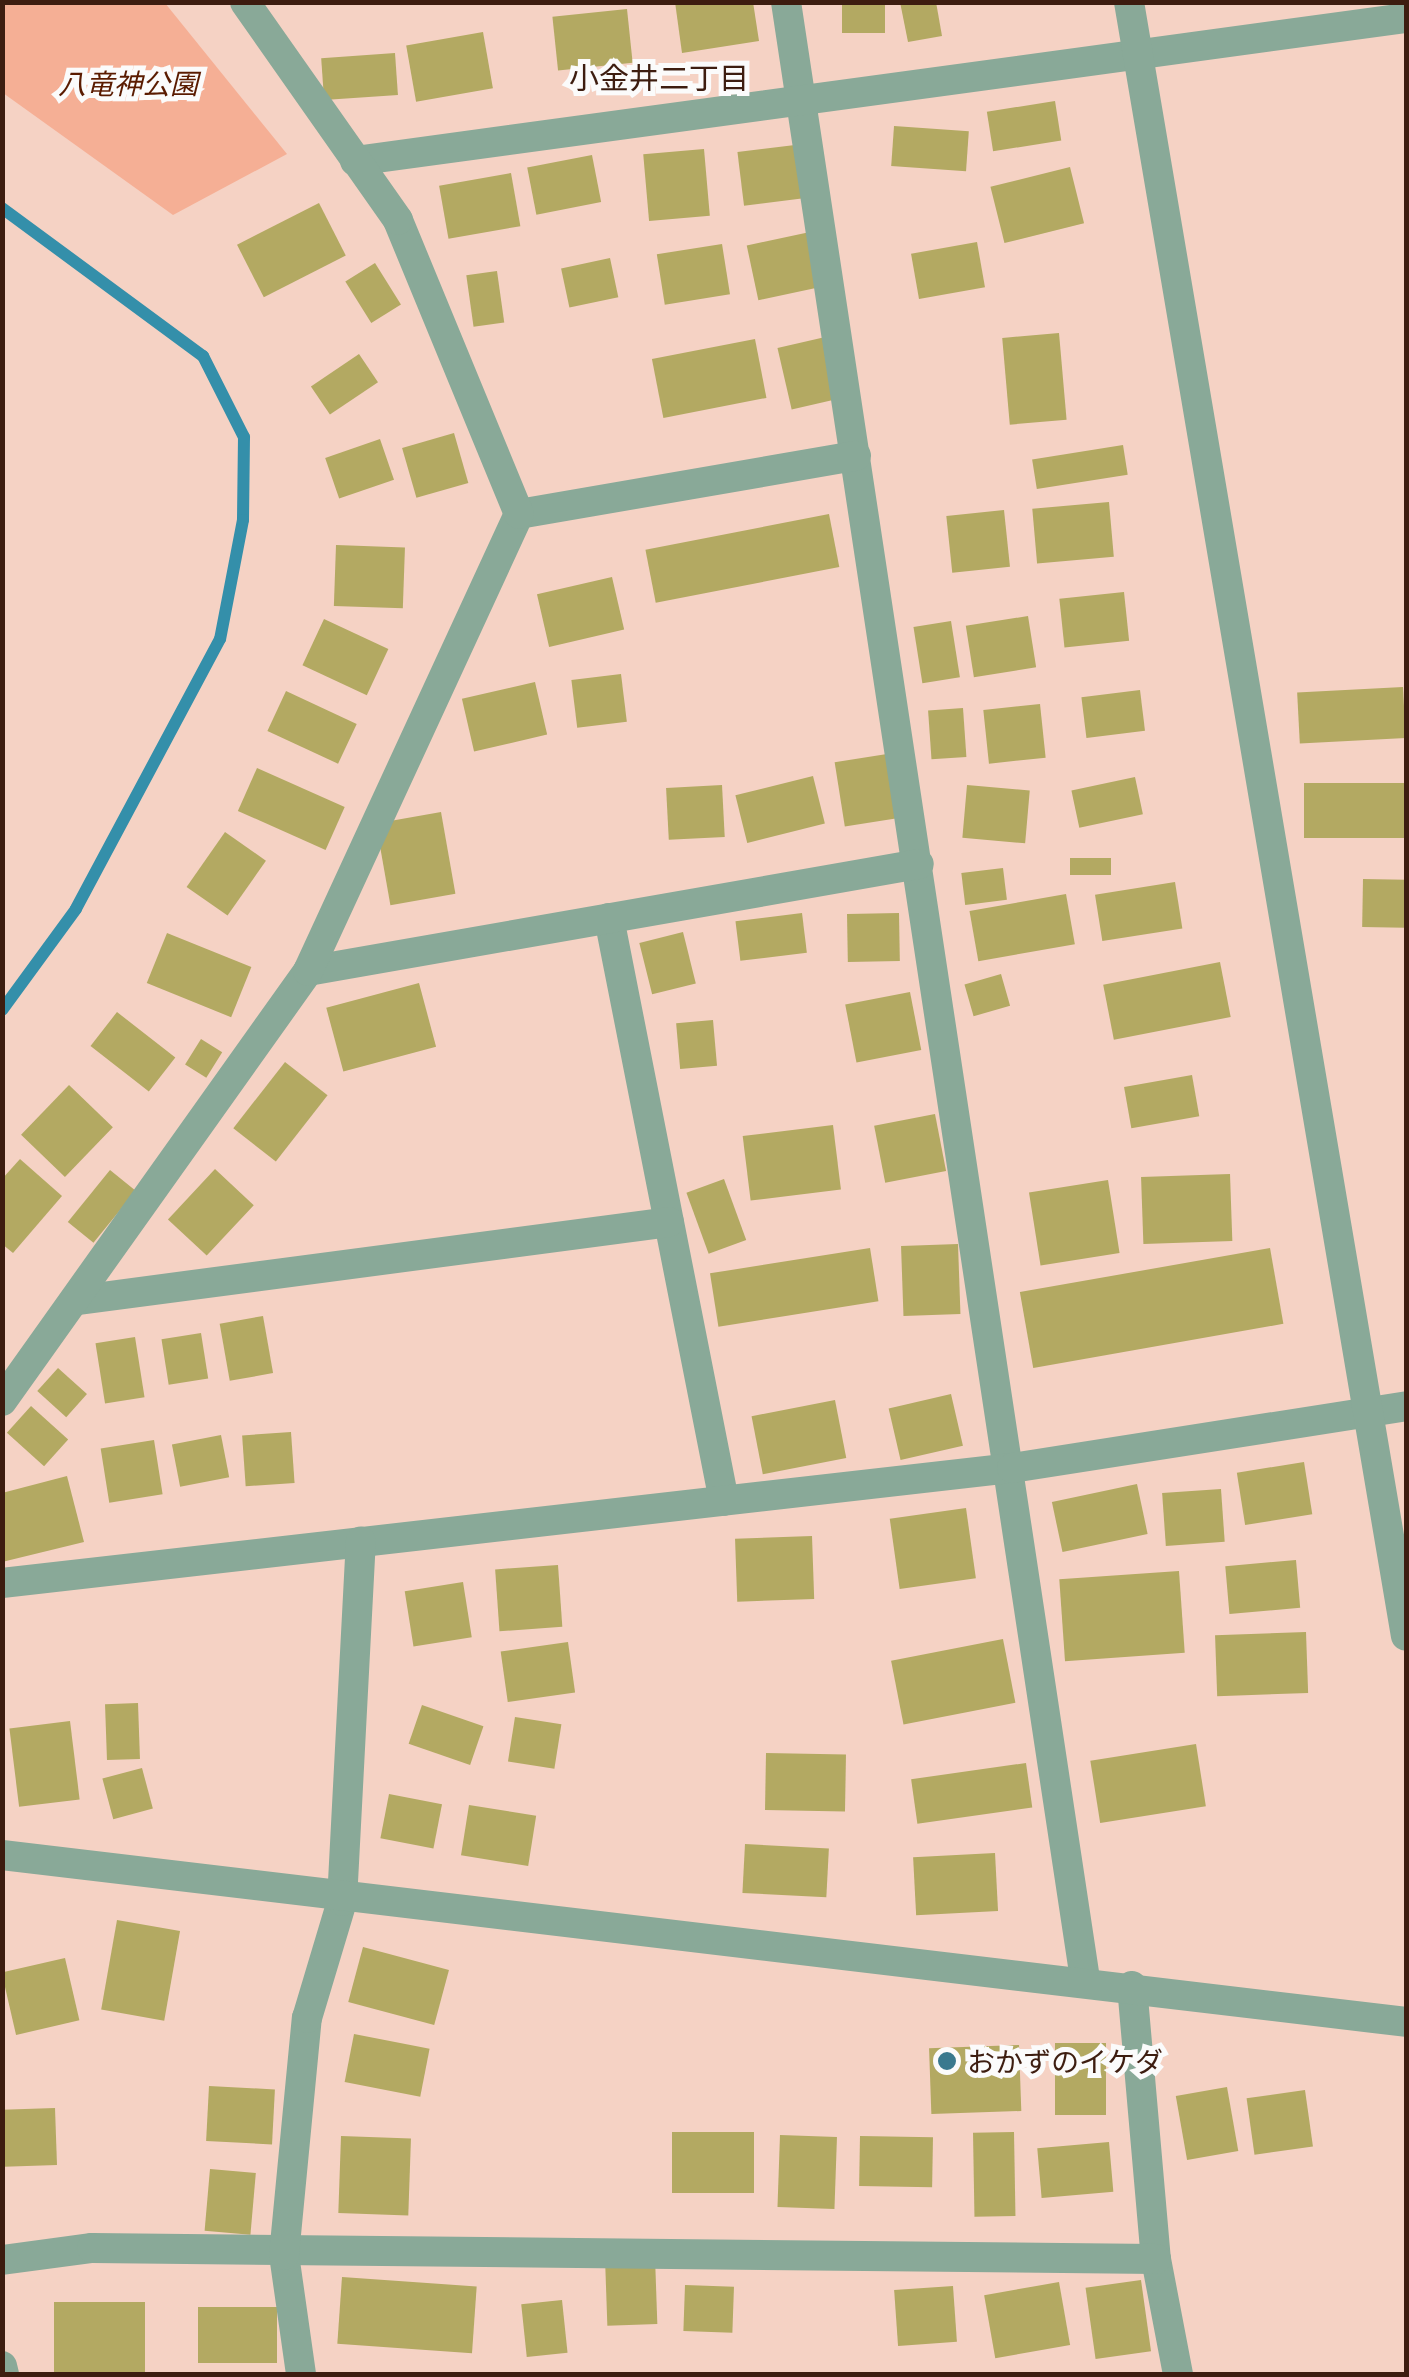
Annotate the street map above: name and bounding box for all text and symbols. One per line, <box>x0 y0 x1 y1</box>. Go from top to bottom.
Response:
district label: 小金井二丁目 <box>569 60 749 96</box>
park label: 八竜神公園 <box>58 66 198 100</box>
place label: おかずのイケダ <box>967 2044 1163 2078</box>
marker: おかずのイケダ <box>936 2050 958 2072</box>

